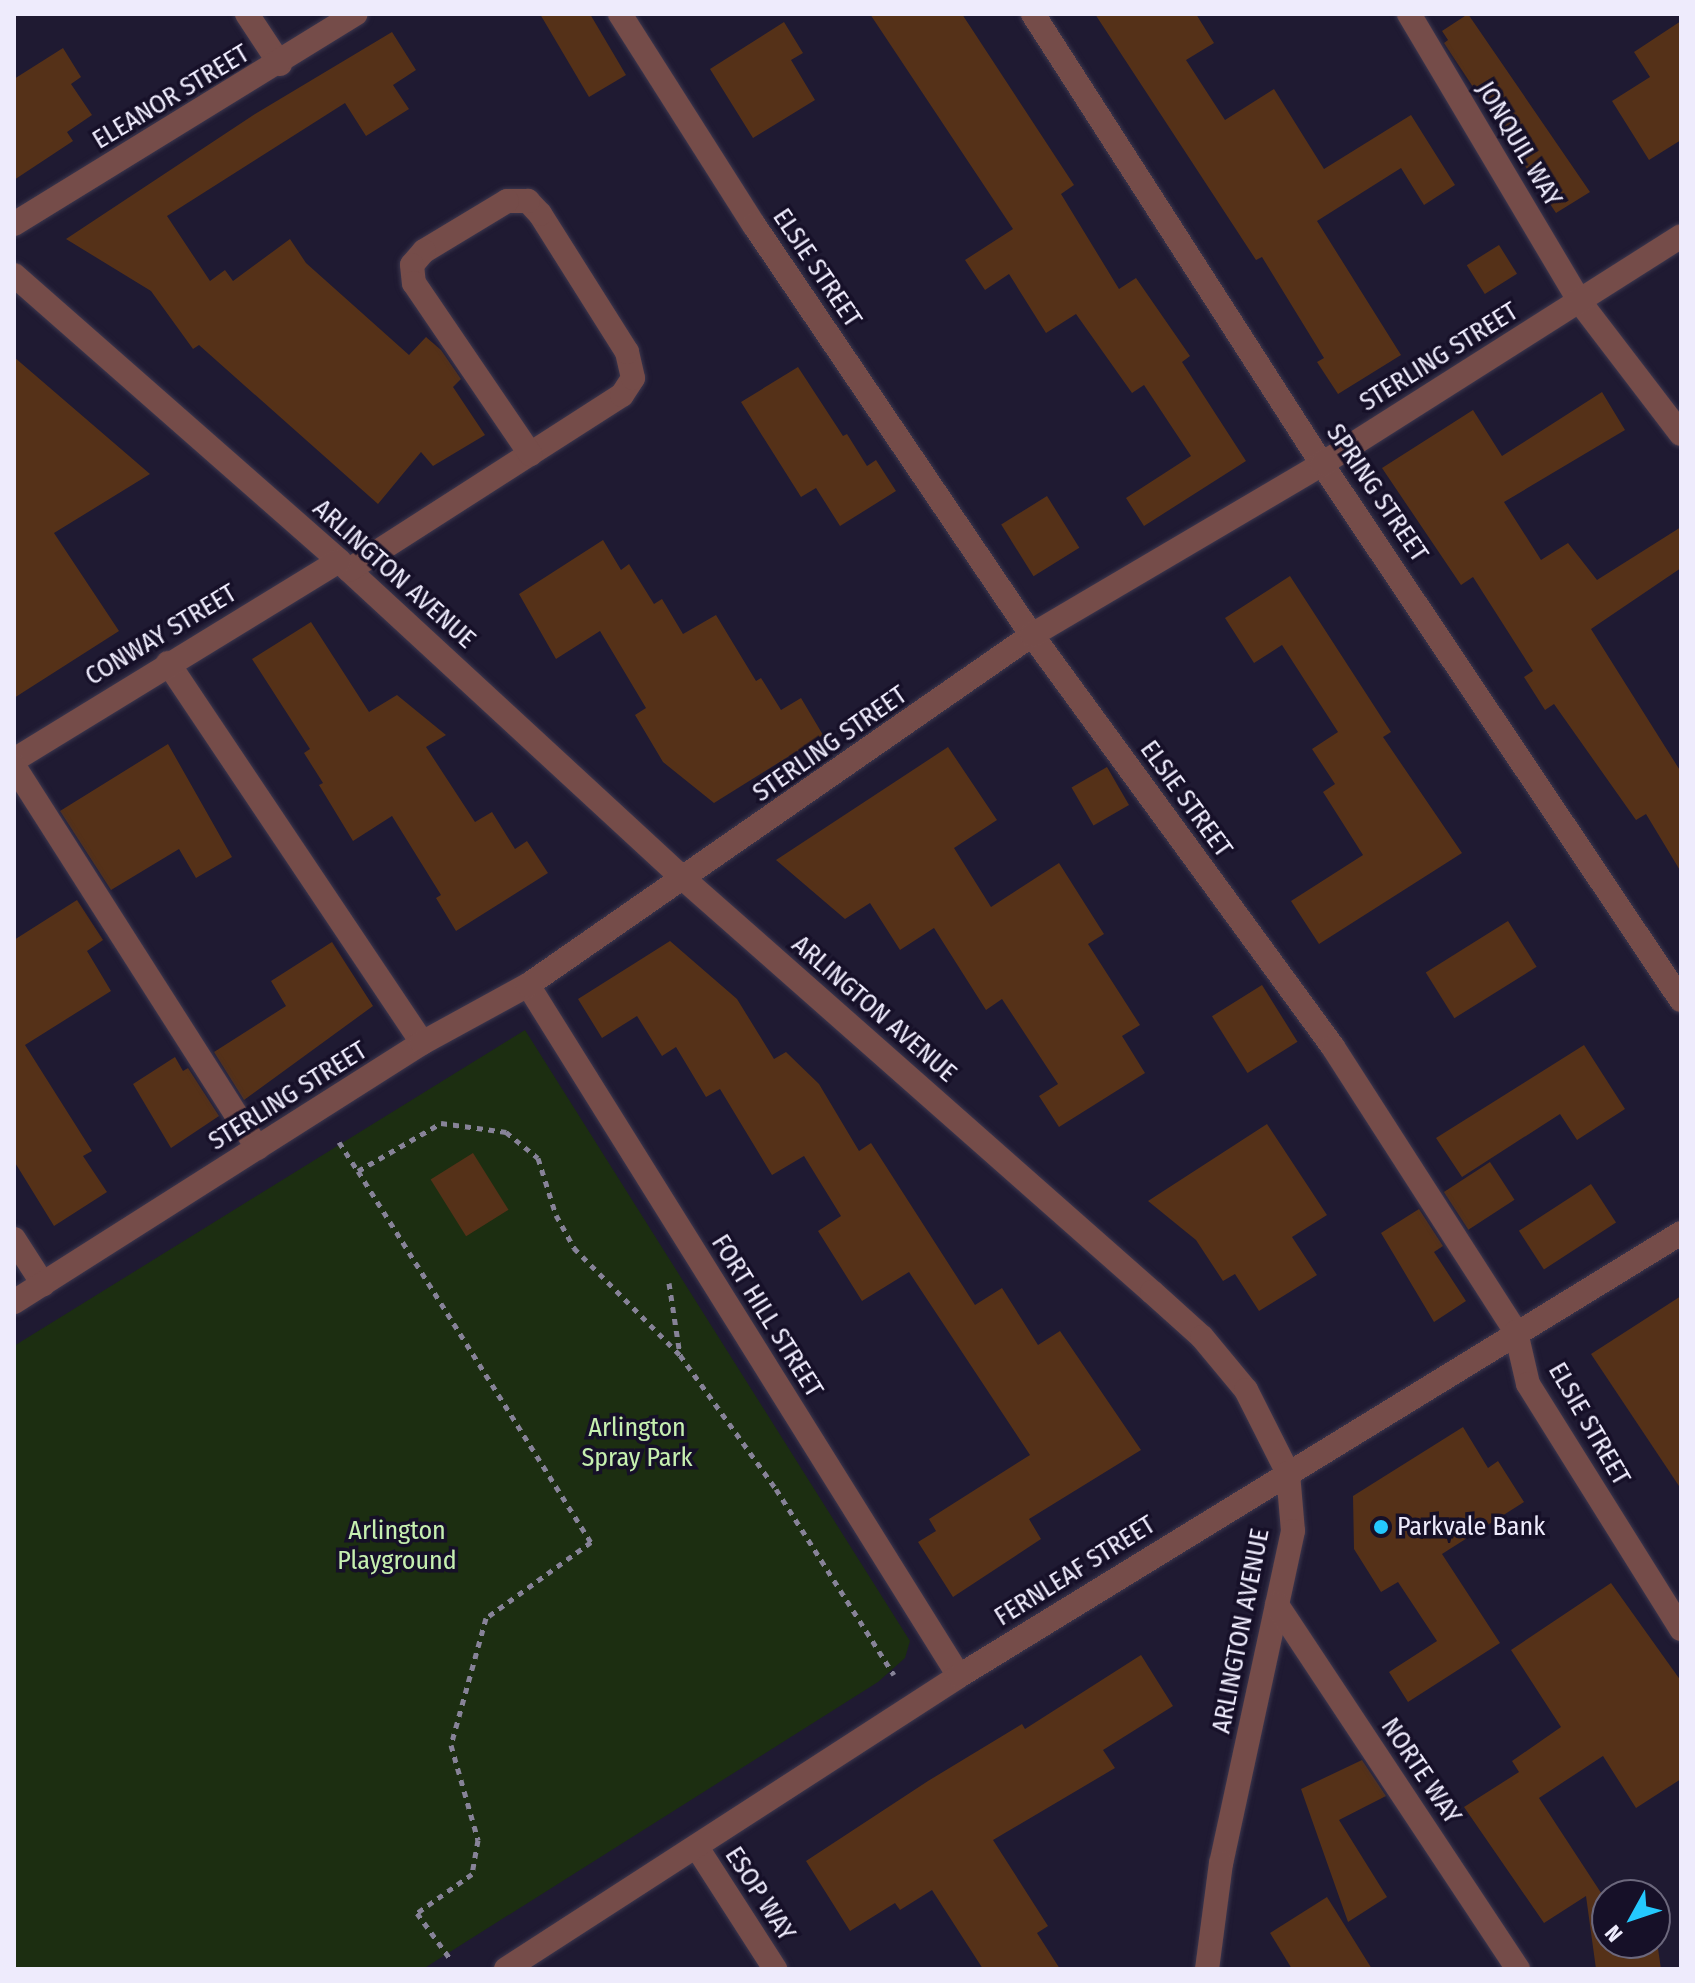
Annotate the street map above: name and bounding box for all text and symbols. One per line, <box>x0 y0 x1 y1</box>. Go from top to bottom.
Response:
street label: ELEANOR STREET <box>87 38 255 156</box>
street label: JONQUIL WAY <box>1470 76 1568 212</box>
street label: ELSIE STREET <box>766 203 868 333</box>
street label: STERLING STREET <box>1354 296 1524 418</box>
street label: SPRING STREET <box>1320 418 1434 568</box>
street label: ARLINGTON AVENUE <box>306 493 482 655</box>
street label: CONWAY STREET <box>80 578 242 692</box>
street label: STERLING STREET <box>747 679 913 809</box>
street label: ELSIE STREET <box>1133 735 1239 863</box>
street label: ARLINGTON AVENUE <box>785 929 963 1089</box>
street label: STERLING STREET <box>203 1035 373 1157</box>
street label: FORT HILL STREET <box>705 1229 829 1403</box>
street label: ELSIE STREET <box>1541 1357 1637 1491</box>
park label: Arlington Spray Park <box>581 1412 693 1474</box>
street label: FERNLEAF STREET <box>989 1509 1161 1633</box>
place label: Parkvale Bank <box>1397 1511 1545 1543</box>
park label: Arlington Playground <box>337 1515 457 1576</box>
marker: Parkvale Bank <box>1372 1518 1390 1536</box>
street label: ARLINGTON AVENUE <box>1206 1526 1276 1736</box>
street label: NORTE WAY <box>1374 1712 1468 1830</box>
street label: ESOP WAY <box>718 1841 802 1947</box>
north arrow <box>1591 1879 1671 1959</box>
text: N <box>1599 1920 1628 1947</box>

